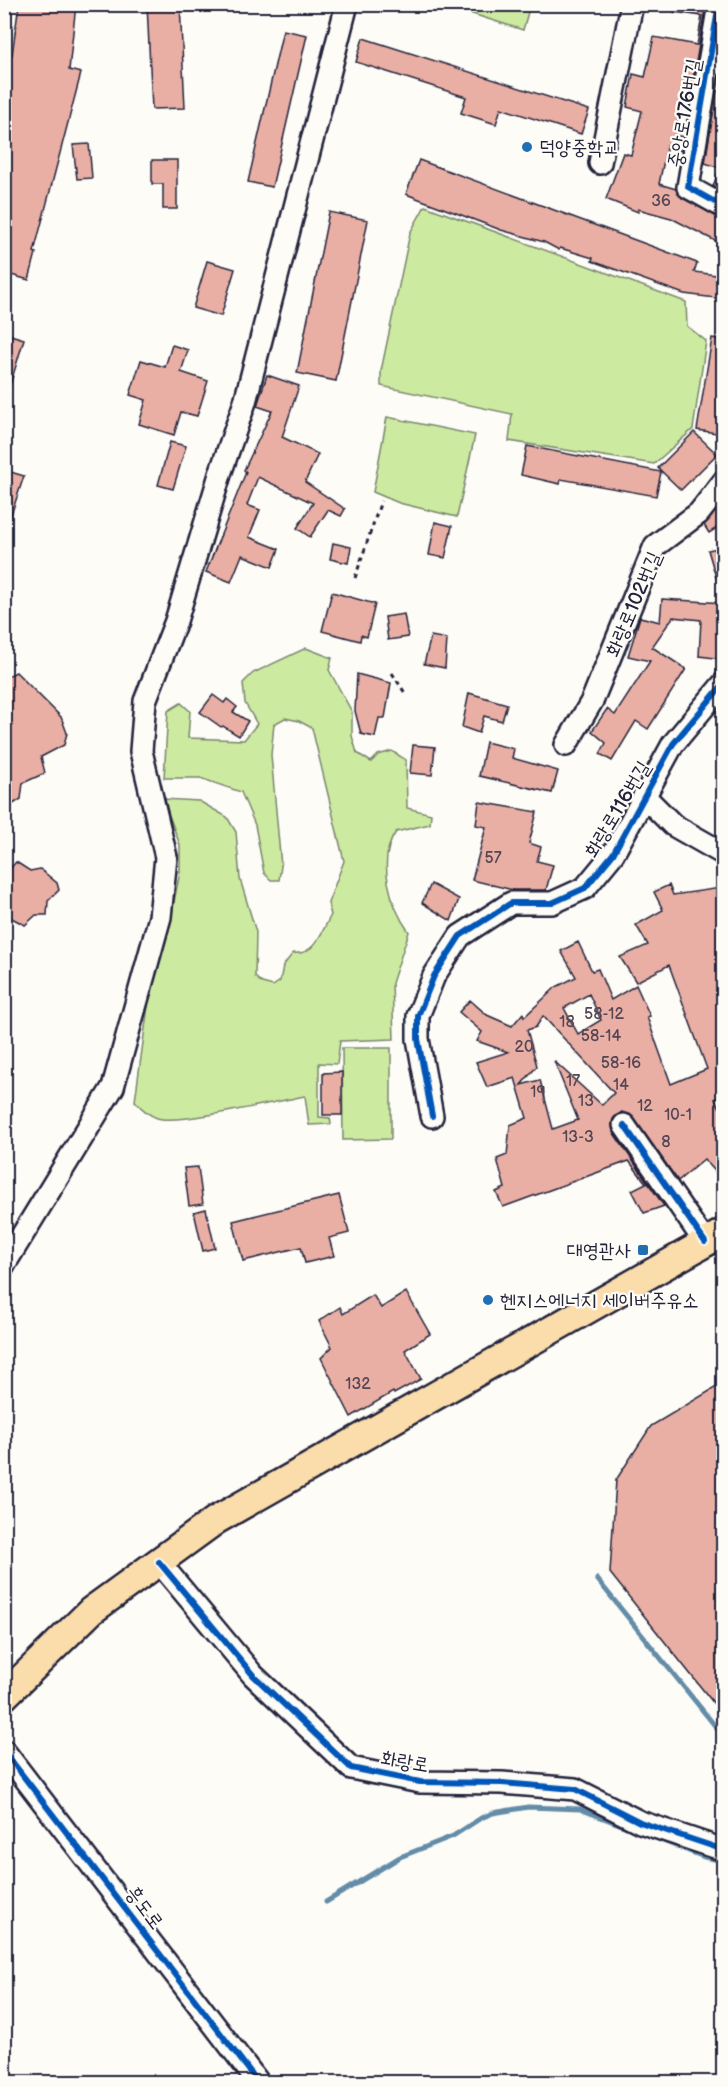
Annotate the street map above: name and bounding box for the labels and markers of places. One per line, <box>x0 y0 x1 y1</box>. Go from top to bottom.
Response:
place label: 덕양중학교 <box>539 136 619 160</box>
marker: 덕양중학교 <box>520 140 534 154</box>
place label: 대영관사 <box>567 1239 631 1263</box>
marker: 대영관사 <box>636 1243 650 1257</box>
place label: 헨지스에너지 세이버주유소 <box>500 1289 699 1313</box>
marker: 헨지스에너지 세이버주유소 <box>481 1293 495 1307</box>

